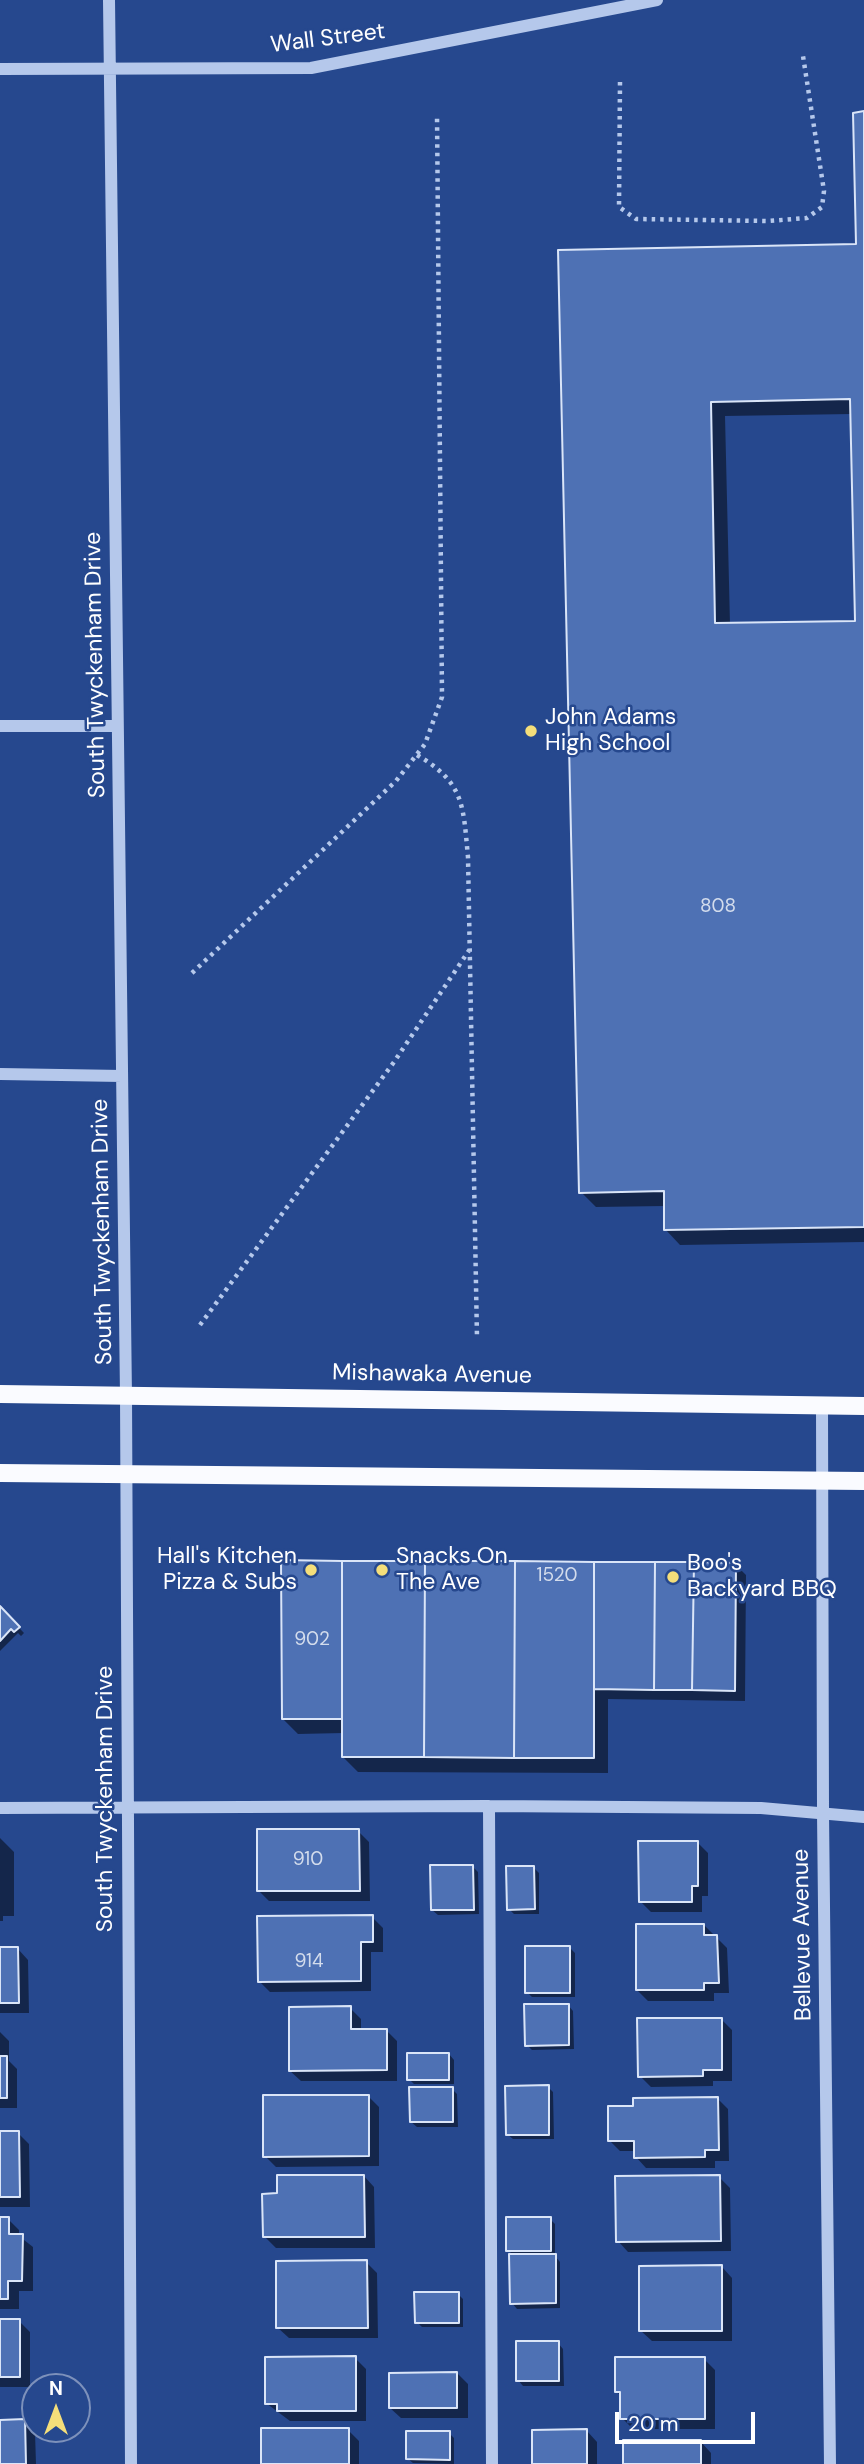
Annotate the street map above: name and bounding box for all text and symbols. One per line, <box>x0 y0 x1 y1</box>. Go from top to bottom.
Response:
street label: Wall Street <box>269 18 387 60</box>
street label: South Twyckenham Drive <box>80 532 112 798</box>
place label: John Adams High School <box>545 704 676 758</box>
marker: John Adams High School <box>523 723 539 739</box>
house number: 808 <box>700 896 736 918</box>
street label: South Twyckenham Drive <box>87 1099 119 1365</box>
street label: Mishawaka Avenue <box>332 1359 532 1391</box>
place label: Hall's Kitchen Pizza & Subs <box>157 1543 297 1597</box>
place label: Snacks On The Ave <box>396 1543 508 1597</box>
place label: Boo's Backyard BBQ <box>687 1550 837 1604</box>
marker: Hall's Kitchen Pizza & Subs <box>303 1562 319 1578</box>
marker: Snacks On The Ave <box>374 1562 390 1578</box>
house number: 1520 <box>537 1565 577 1587</box>
marker: Boo's Backyard BBQ <box>665 1569 681 1585</box>
house number: 902 <box>294 1629 330 1651</box>
street label: South Twyckenham Drive <box>92 1666 120 1932</box>
house number: 910 <box>293 1849 323 1871</box>
street label: Bellevue Avenue <box>788 1849 818 2021</box>
house number: 914 <box>294 1951 324 1973</box>
north arrow <box>21 2373 91 2443</box>
text: N <box>49 2376 63 2401</box>
scale bar <box>619 2398 759 2442</box>
text: 20 m <box>628 2410 679 2438</box>

